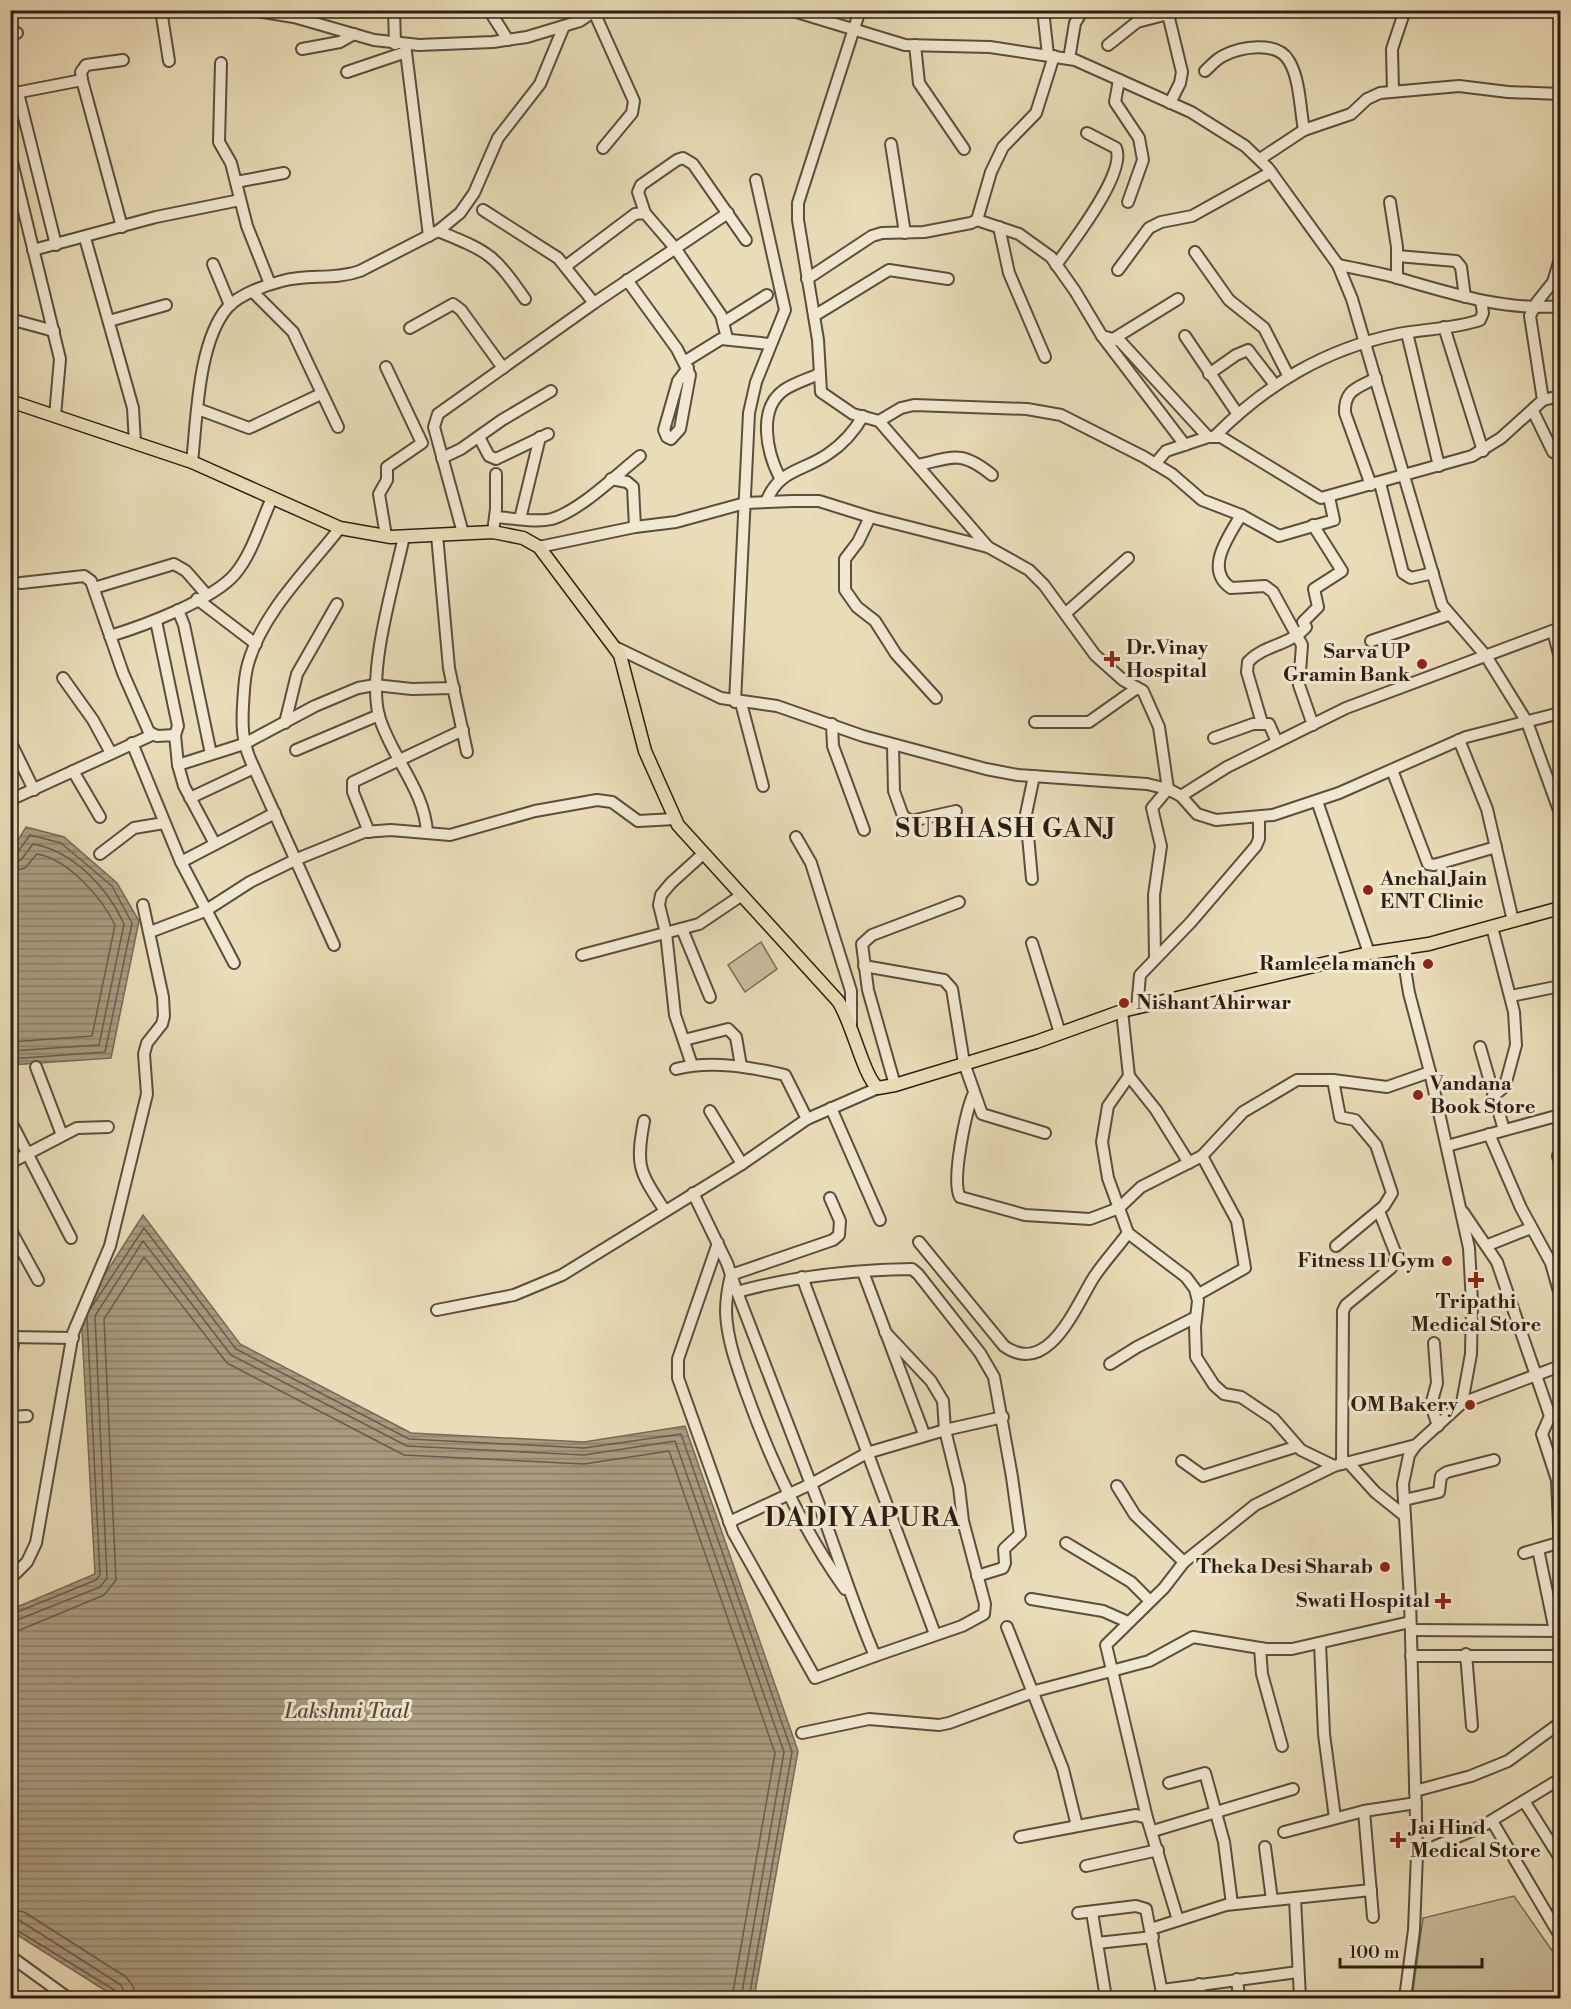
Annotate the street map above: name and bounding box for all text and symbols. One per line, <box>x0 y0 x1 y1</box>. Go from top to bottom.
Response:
place label: Dr.Vinay Hospital <box>1126 636 1209 684</box>
place label: Sarva UP Gramin Bank <box>1283 640 1411 688</box>
marker: Dr.Vinay Hospital <box>1103 650 1121 668</box>
marker: Sarva UP Gramin Bank <box>1415 657 1429 671</box>
district label: SUBHASH GANJ <box>895 813 1117 845</box>
place label: Anchal Jain ENT Clinic <box>1379 867 1488 915</box>
marker: Anchal Jain ENT Clinic <box>1361 883 1375 897</box>
place label: Ramleela manch <box>1259 952 1417 977</box>
marker: Ramleela manch <box>1421 957 1435 971</box>
place label: Nishant Ahirwar <box>1136 991 1291 1016</box>
marker: Nishant Ahirwar <box>1117 996 1131 1010</box>
place label: Vandana Book Store <box>1429 1072 1536 1120</box>
marker: Vandana Book Store <box>1411 1088 1425 1102</box>
place label: Fitness 11 Gym <box>1298 1249 1435 1274</box>
marker: Fitness 11 Gym <box>1440 1254 1454 1268</box>
marker: Tripathi Medical Store <box>1469 1273 1483 1287</box>
place label: Tripathi Medical Store <box>1411 1290 1542 1338</box>
place label: OM Bakery <box>1350 1393 1459 1418</box>
marker: OM Bakery <box>1463 1398 1477 1412</box>
district label: DADIYAPURA <box>765 1502 961 1534</box>
place label: Theka Desi Sharab <box>1196 1555 1373 1580</box>
marker: Theka Desi Sharab <box>1378 1560 1392 1574</box>
place label: Swati Hospital <box>1296 1589 1430 1614</box>
marker: Swati Hospital <box>1434 1592 1452 1610</box>
water label: Lakshmi Taal <box>283 1699 410 1725</box>
place label: Jai Hind Medical Store <box>1407 1816 1541 1864</box>
marker: Jai Hind Medical Store <box>1391 1833 1405 1847</box>
scale bar <box>1340 1931 1482 1969</box>
text: 100 m <box>1349 1941 1400 1964</box>

